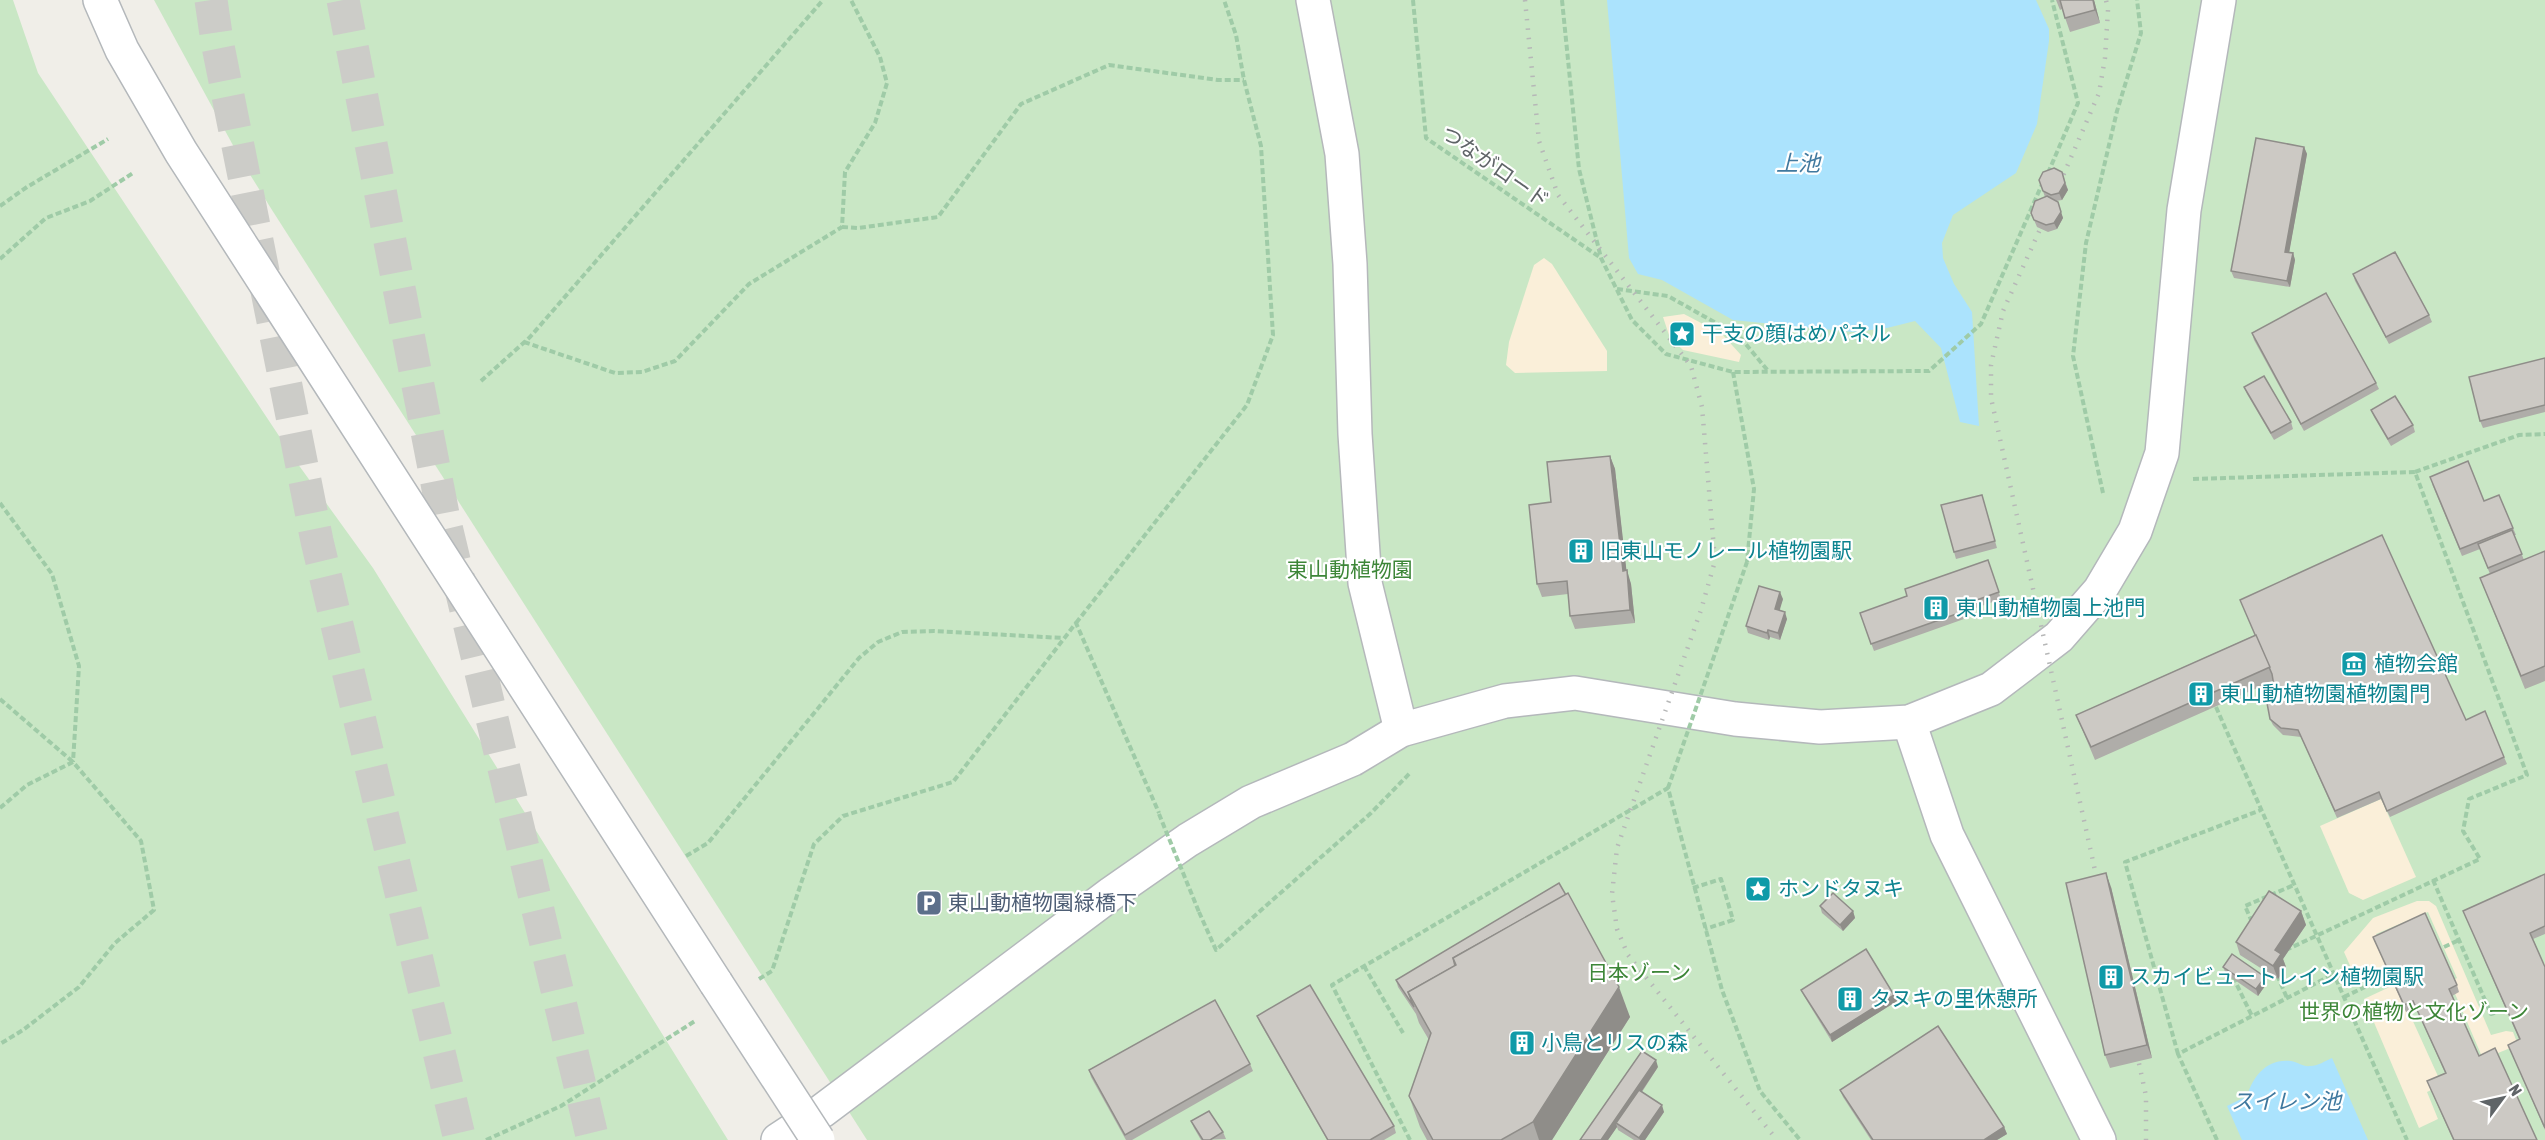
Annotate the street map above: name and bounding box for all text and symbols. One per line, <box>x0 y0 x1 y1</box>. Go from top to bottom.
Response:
street label: つながロード <box>1437 120 1554 212</box>
water label: 上池 <box>1776 150 1822 176</box>
place icon: 干支の顔はめパネル <box>1667 319 1697 349</box>
place label: 干支の顔はめパネル <box>1702 321 1891 345</box>
building icon: 旧東山モノレール植物園駅 <box>1566 536 1596 566</box>
place label: 旧東山モノレール植物園駅 <box>1600 538 1852 562</box>
park label: 東山動植物園 <box>1287 557 1413 581</box>
building icon: 東山動植物園上池門 <box>1921 593 1951 623</box>
place label: 東山動植物園上池門 <box>1956 595 2145 619</box>
museum icon: 植物会館 <box>2339 649 2369 679</box>
place label: 植物会館 <box>2374 651 2458 675</box>
building icon: 東山動植物園植物園門 <box>2186 679 2216 709</box>
place label: 東山動植物園植物園門 <box>2220 681 2430 705</box>
place icon: ホンドタヌキ <box>1743 874 1773 904</box>
place label: ホンドタヌキ <box>1778 876 1904 900</box>
parking icon: 東山動植物園緑橋下 <box>914 888 944 918</box>
place label: 東山動植物園緑橋下 <box>948 890 1137 914</box>
park label: 日本ゾーン <box>1587 960 1691 984</box>
building icon: スカイビュートレイン植物園駅 <box>2096 962 2126 992</box>
place label: スカイビュートレイン植物園駅 <box>2130 964 2424 988</box>
building icon: タヌキの里休憩所 <box>1835 984 1865 1014</box>
place label: タヌキの里休憩所 <box>1870 986 2038 1010</box>
park label: 世界の植物と文化ゾーン <box>2299 999 2529 1023</box>
building icon: 小鳥とリスの森 <box>1507 1028 1537 1058</box>
place label: 小鳥とリスの森 <box>1541 1030 1688 1054</box>
north arrow <box>2473 1068 2533 1128</box>
text: N <box>2505 1081 2526 1099</box>
water label: スイレン池 <box>2231 1088 2343 1114</box>

